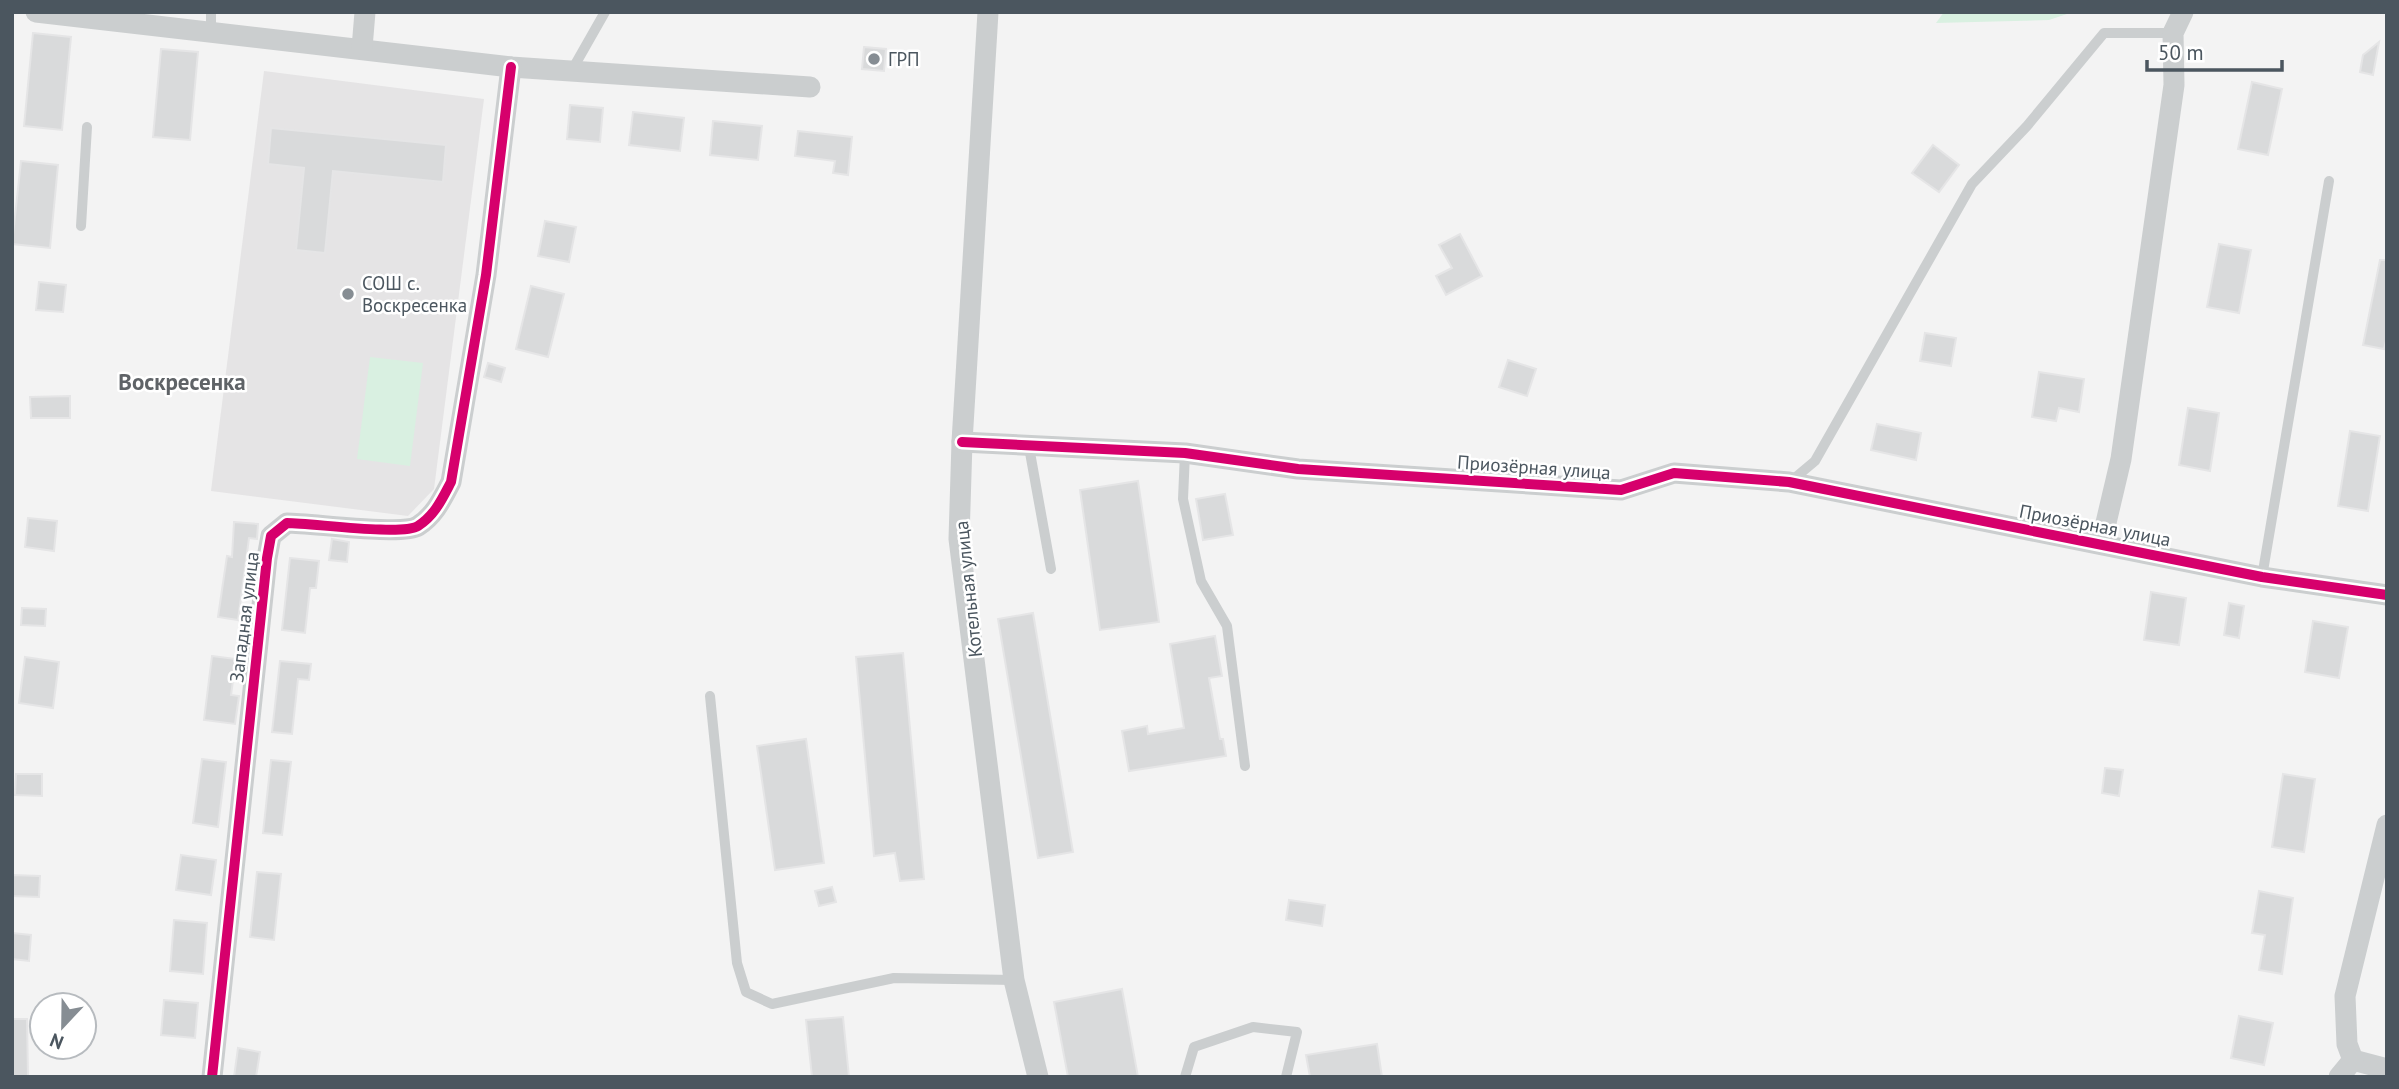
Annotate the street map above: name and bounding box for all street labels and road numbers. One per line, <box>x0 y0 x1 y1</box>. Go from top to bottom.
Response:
street label: Приозёрная улица <box>1456 450 1612 484</box>
street label: Приозёрная улица <box>2017 499 2173 551</box>
street label: Котельная улица <box>949 519 987 659</box>
street label: Западная улица <box>224 550 264 684</box>

